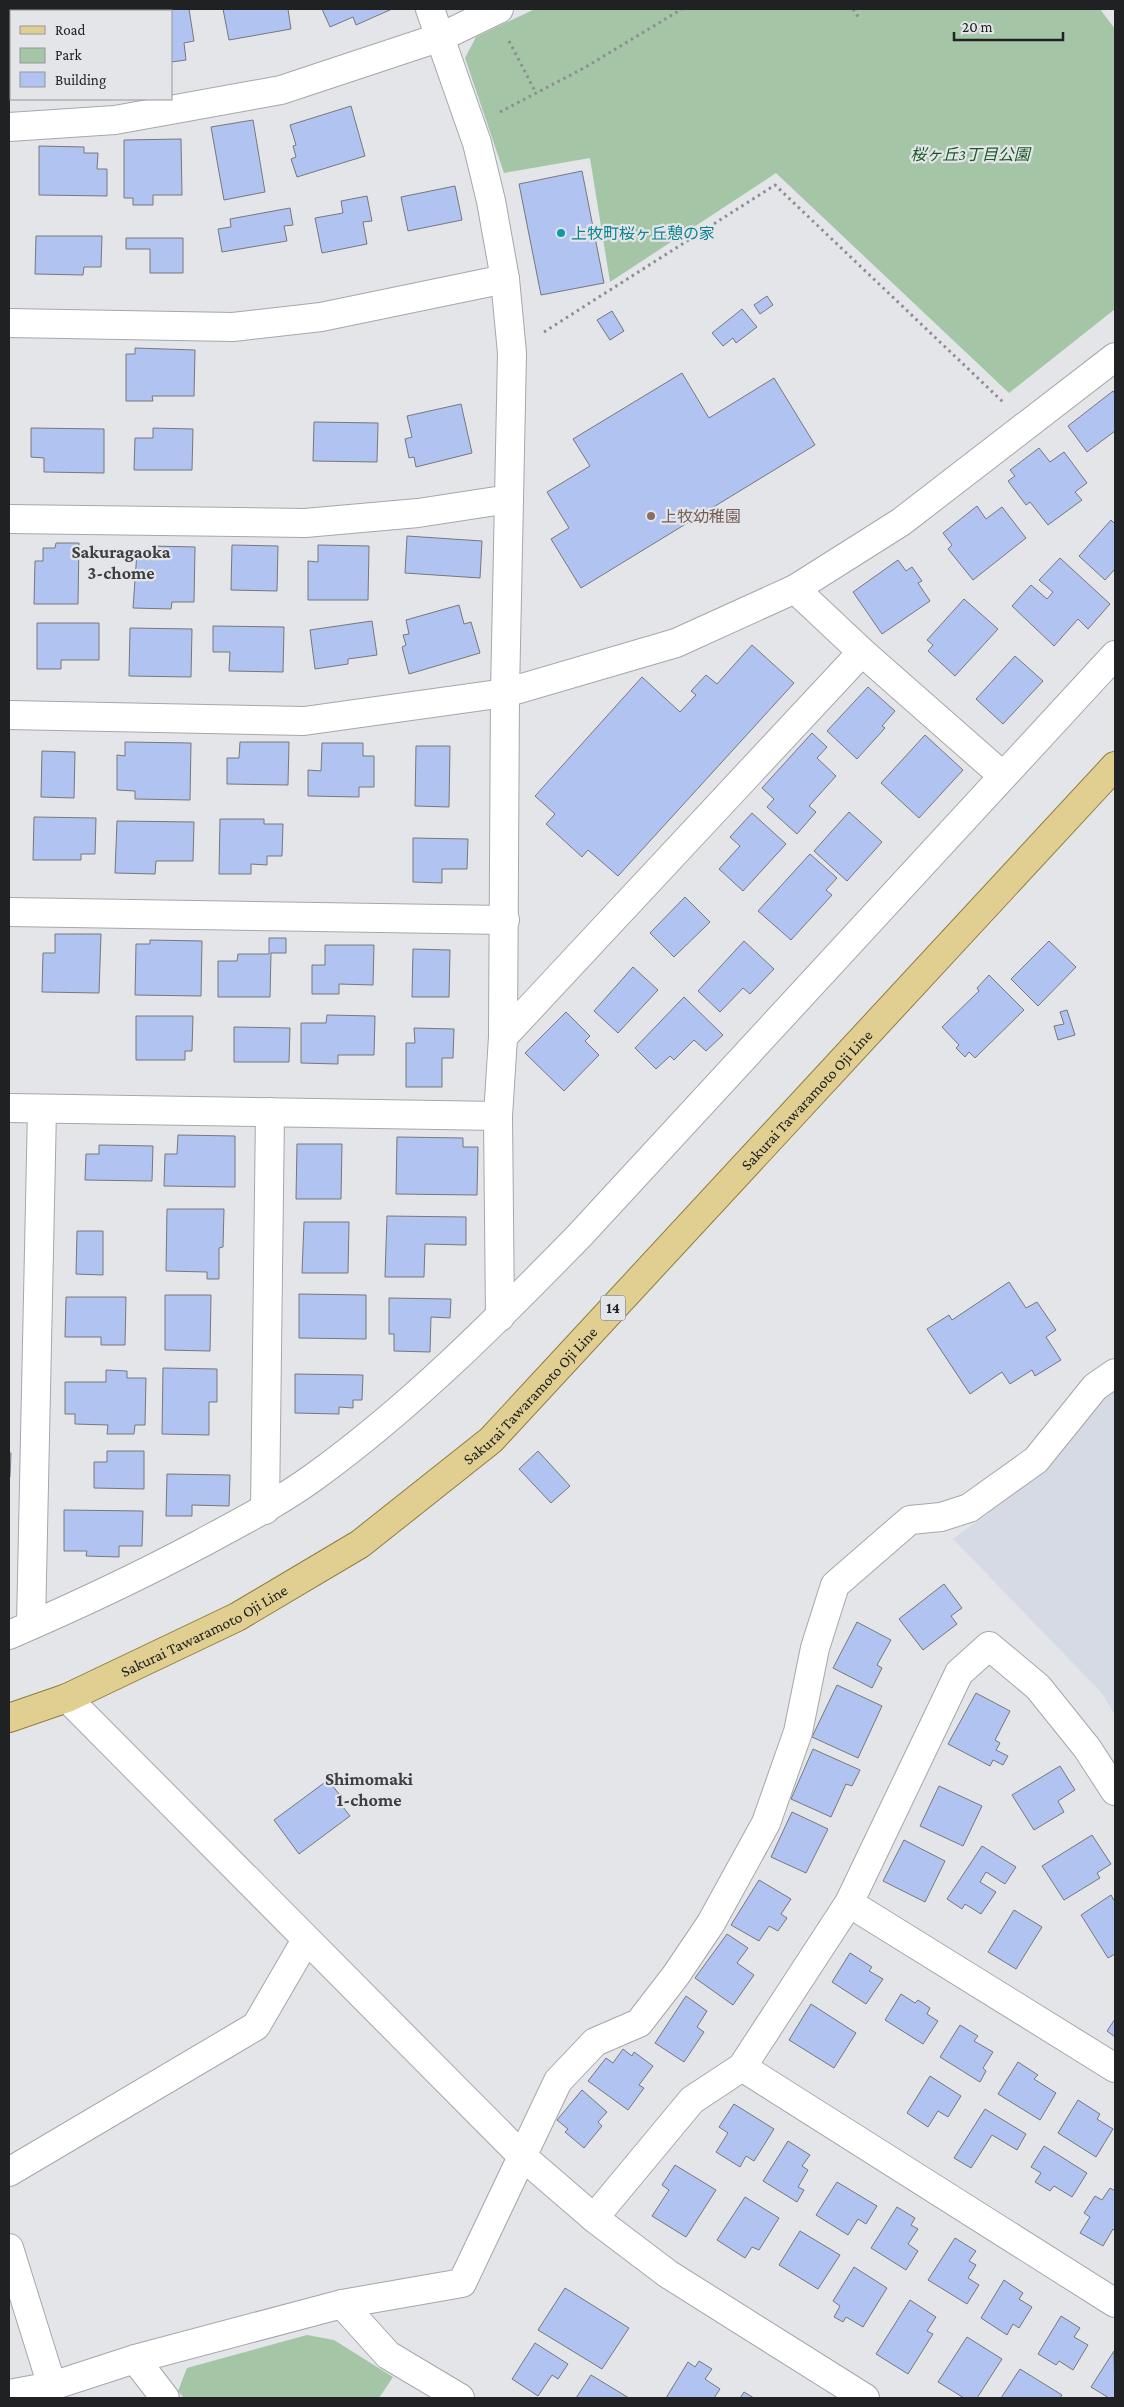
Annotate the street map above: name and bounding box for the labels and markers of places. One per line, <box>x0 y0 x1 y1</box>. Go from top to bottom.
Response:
place label: 上牧町桜ヶ丘憩の家 <box>571 224 715 242</box>
marker: 上牧町桜ヶ丘憩の家 <box>555 227 567 239</box>
place label: 上牧幼稚園 <box>661 508 741 525</box>
marker: 上牧幼稚園 <box>645 510 657 522</box>

